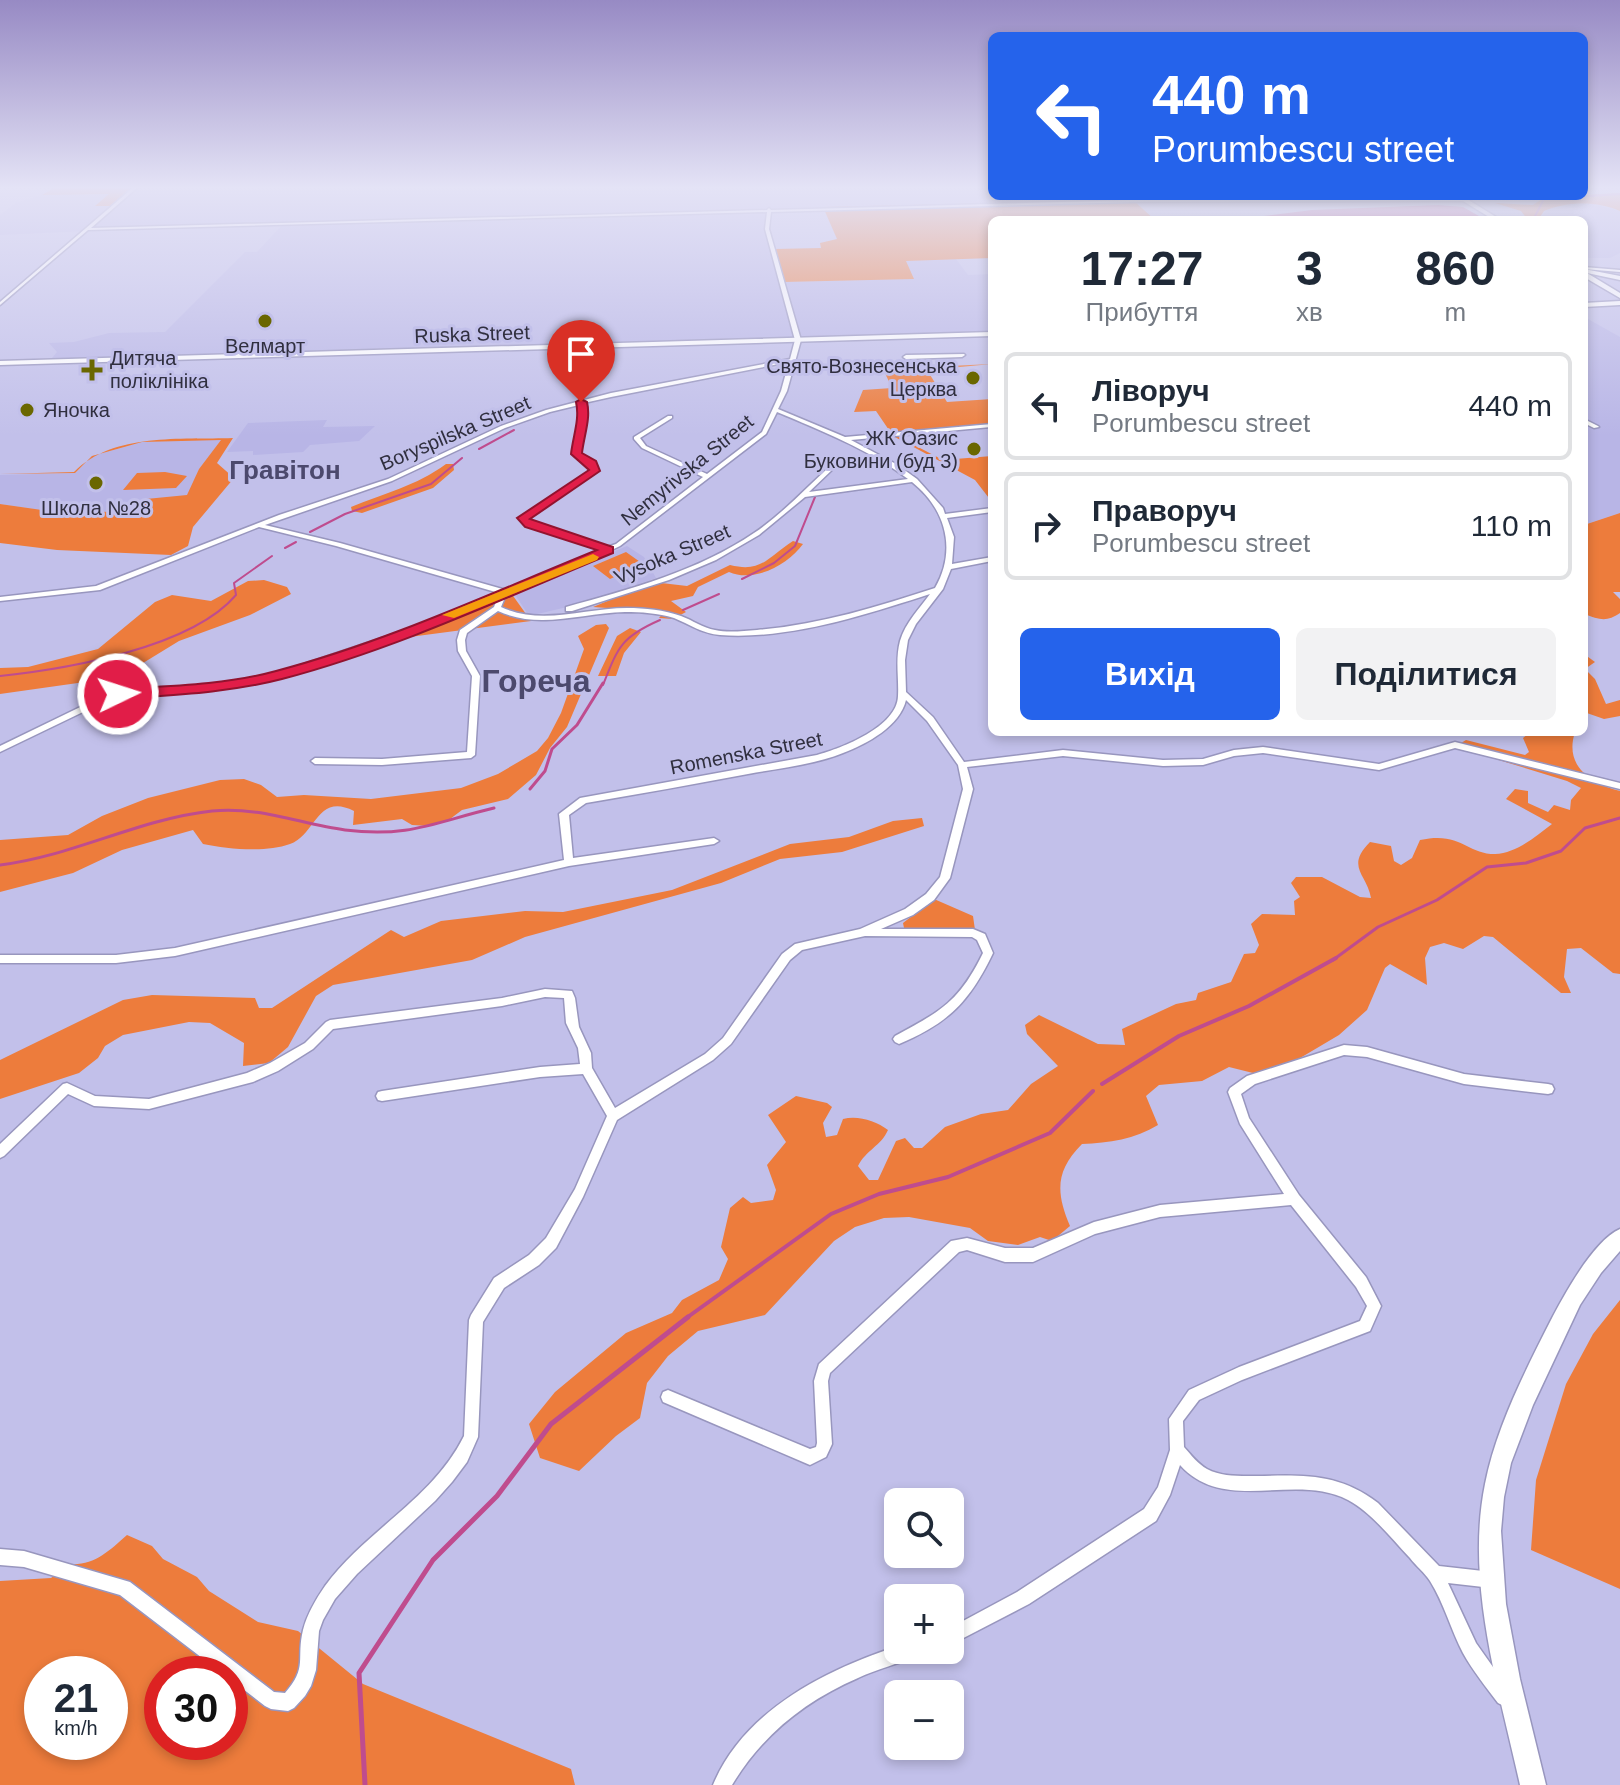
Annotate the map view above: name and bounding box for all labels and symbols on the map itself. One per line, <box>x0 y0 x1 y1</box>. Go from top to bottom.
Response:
marker: Велмарт <box>256 312 274 330</box>
pin <box>547 320 615 402</box>
street label: Ruska Street <box>414 321 531 347</box>
place label: Велмарт <box>225 335 305 357</box>
place label: Дитяча поліклініка <box>110 347 209 392</box>
place label: Свято-Вознесенська Церква <box>766 355 958 400</box>
marker: Дитяча поліклініка <box>81 359 103 381</box>
marker: Свято-Вознесенська Церква <box>964 369 982 387</box>
street label: Boryspilska Street <box>377 391 534 475</box>
place label: Яночка <box>43 399 111 421</box>
marker: Яночка <box>18 401 36 419</box>
street label: Nemyrivska Street <box>617 410 758 530</box>
place label: ЖК Оазис Буковини (буд 3) <box>804 427 958 472</box>
marker: ЖК Оазис Буковини (буд 3) <box>965 440 983 458</box>
district label: Гравітон <box>229 455 341 485</box>
marker: Школа №28 <box>87 474 105 492</box>
place label: Школа №28 <box>41 497 151 519</box>
street label: Vysoka Street <box>611 520 734 588</box>
position arrow <box>76 652 160 736</box>
district label: Гореча <box>481 663 591 699</box>
street label: Romenska Street <box>668 727 824 779</box>
speed limit sign: 30 <box>144 1656 248 1760</box>

